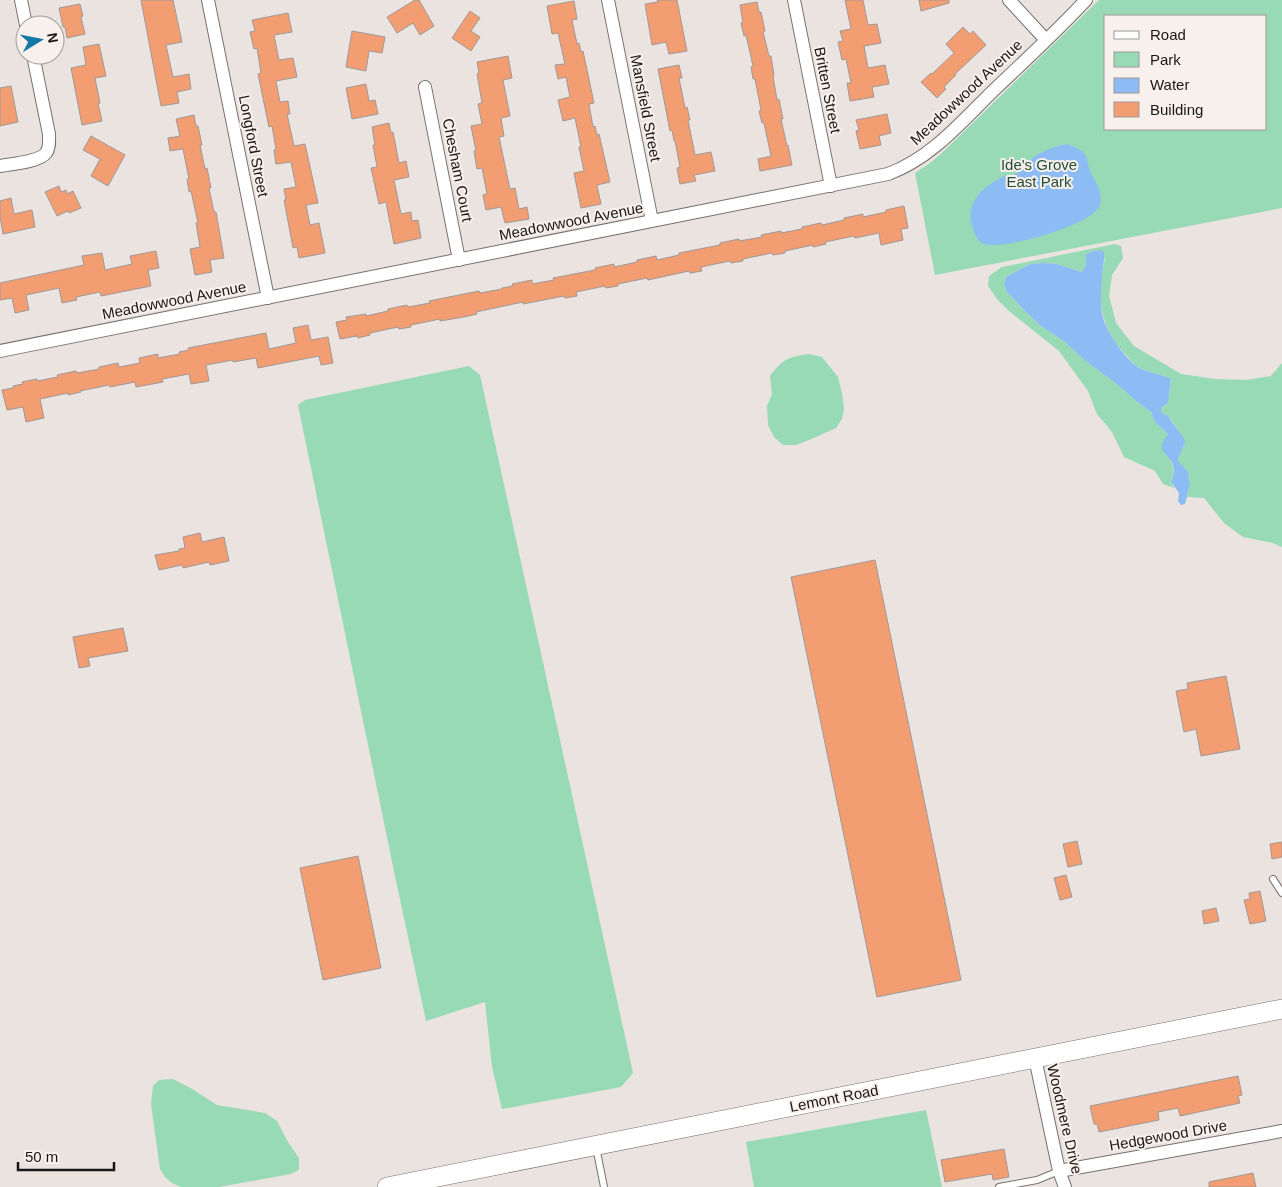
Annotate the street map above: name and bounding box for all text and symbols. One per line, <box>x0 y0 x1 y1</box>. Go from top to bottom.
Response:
north arrow <box>15 15 65 65</box>
legend <box>1104 15 1267 130</box>
text: Road <box>1150 26 1186 43</box>
text: N <box>44 31 62 44</box>
street label: Meadowwood Avenue <box>907 36 1025 148</box>
street label: Britten Street <box>811 45 845 135</box>
text: Park <box>1150 51 1181 68</box>
street label: Mansfield Street <box>627 53 665 164</box>
text: Water <box>1150 76 1189 93</box>
street label: Longford Street <box>236 94 272 199</box>
text: Building <box>1150 101 1203 118</box>
street label: Chesham Court <box>440 117 477 224</box>
park label: Ide's Grove East Park <box>1001 156 1077 190</box>
street label: Meadowwood Avenue <box>497 199 645 243</box>
street label: Meadowwood Avenue <box>100 278 248 322</box>
street label: Woodmere Drive <box>1044 1062 1086 1176</box>
street label: Lemont Road <box>788 1081 880 1115</box>
street label: Hedgewood Drive <box>1108 1116 1228 1154</box>
scale bar <box>18 1140 114 1172</box>
text: 50 m <box>25 1148 58 1165</box>

